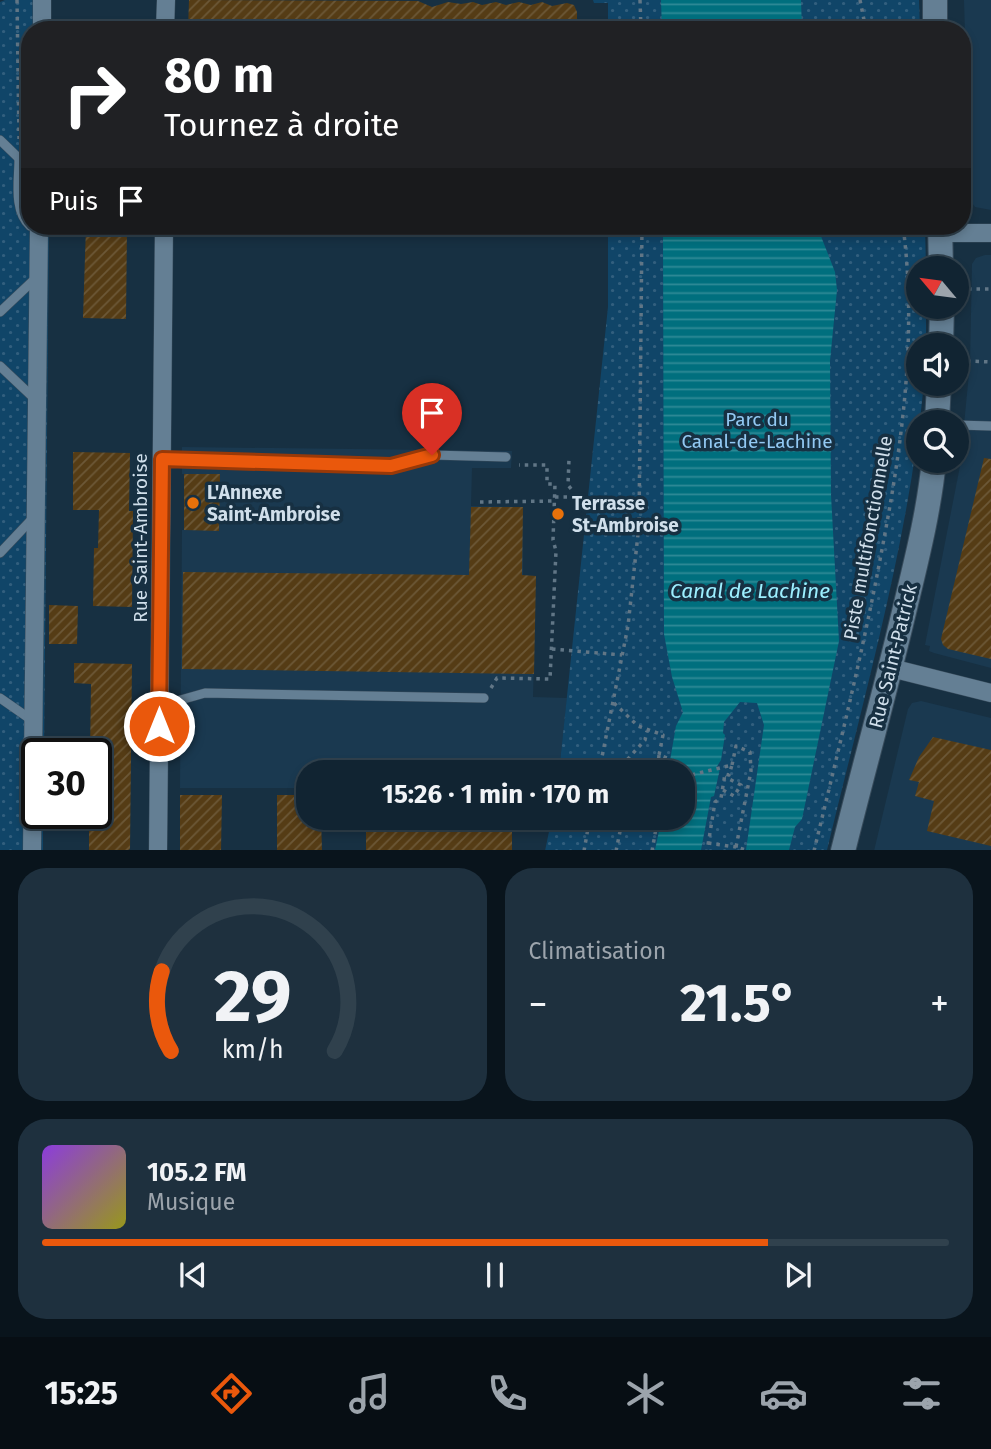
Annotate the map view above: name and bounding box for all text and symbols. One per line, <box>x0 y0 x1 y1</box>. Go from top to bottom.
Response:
text: 80 m <box>164 46 274 105</box>
icon: right <box>49 49 140 140</box>
text: Tournez à droite <box>164 106 400 144</box>
icon: arrive <box>112 182 150 220</box>
text: Puis <box>49 186 98 217</box>
north arrow <box>906 256 970 318</box>
map controls <box>906 256 969 473</box>
button: sound <box>906 333 969 396</box>
pin <box>402 383 462 455</box>
icon: arrive <box>413 394 451 432</box>
park label: Parc du Canal-de-Lachine <box>681 408 833 453</box>
button: search <box>906 410 969 473</box>
street label: Piste multifonctionnelle <box>839 434 897 642</box>
street label: Rue Saint-Ambroise <box>129 453 152 623</box>
place label: L'Annexe Saint-Ambroise <box>207 481 341 526</box>
place label: Terrasse St-Ambroise <box>572 492 679 537</box>
marker: L'Annexe Saint-Ambroise <box>185 495 201 511</box>
marker: Terrasse St-Ambroise <box>550 506 566 522</box>
water label: Canal de Lachine <box>670 578 830 604</box>
street label: Rue Saint-Patrick <box>864 581 922 730</box>
position arrow <box>122 689 196 763</box>
speed limit sign: 30 <box>21 738 112 829</box>
text: 15:26 · 1 min · 170 m <box>382 779 609 810</box>
text: Climatisation <box>529 937 666 965</box>
text: 29 <box>213 953 291 1040</box>
text: 21.5° <box>680 972 797 1035</box>
text: − <box>529 981 548 1027</box>
text: + <box>930 981 949 1027</box>
text: km/h <box>221 1034 283 1064</box>
text: 105.2 FM <box>147 1157 246 1188</box>
text: Musique <box>147 1188 235 1216</box>
icon: previous <box>174 1256 212 1294</box>
icon: pause <box>476 1256 514 1294</box>
icon: next <box>779 1256 817 1294</box>
icon: directions <box>207 1369 256 1418</box>
icon: music <box>345 1369 394 1418</box>
icon: phone <box>483 1369 532 1418</box>
icon: climate <box>621 1369 670 1418</box>
icon: car <box>759 1369 808 1418</box>
icon: filters <box>897 1369 946 1418</box>
text: 15:25 <box>45 1374 118 1412</box>

